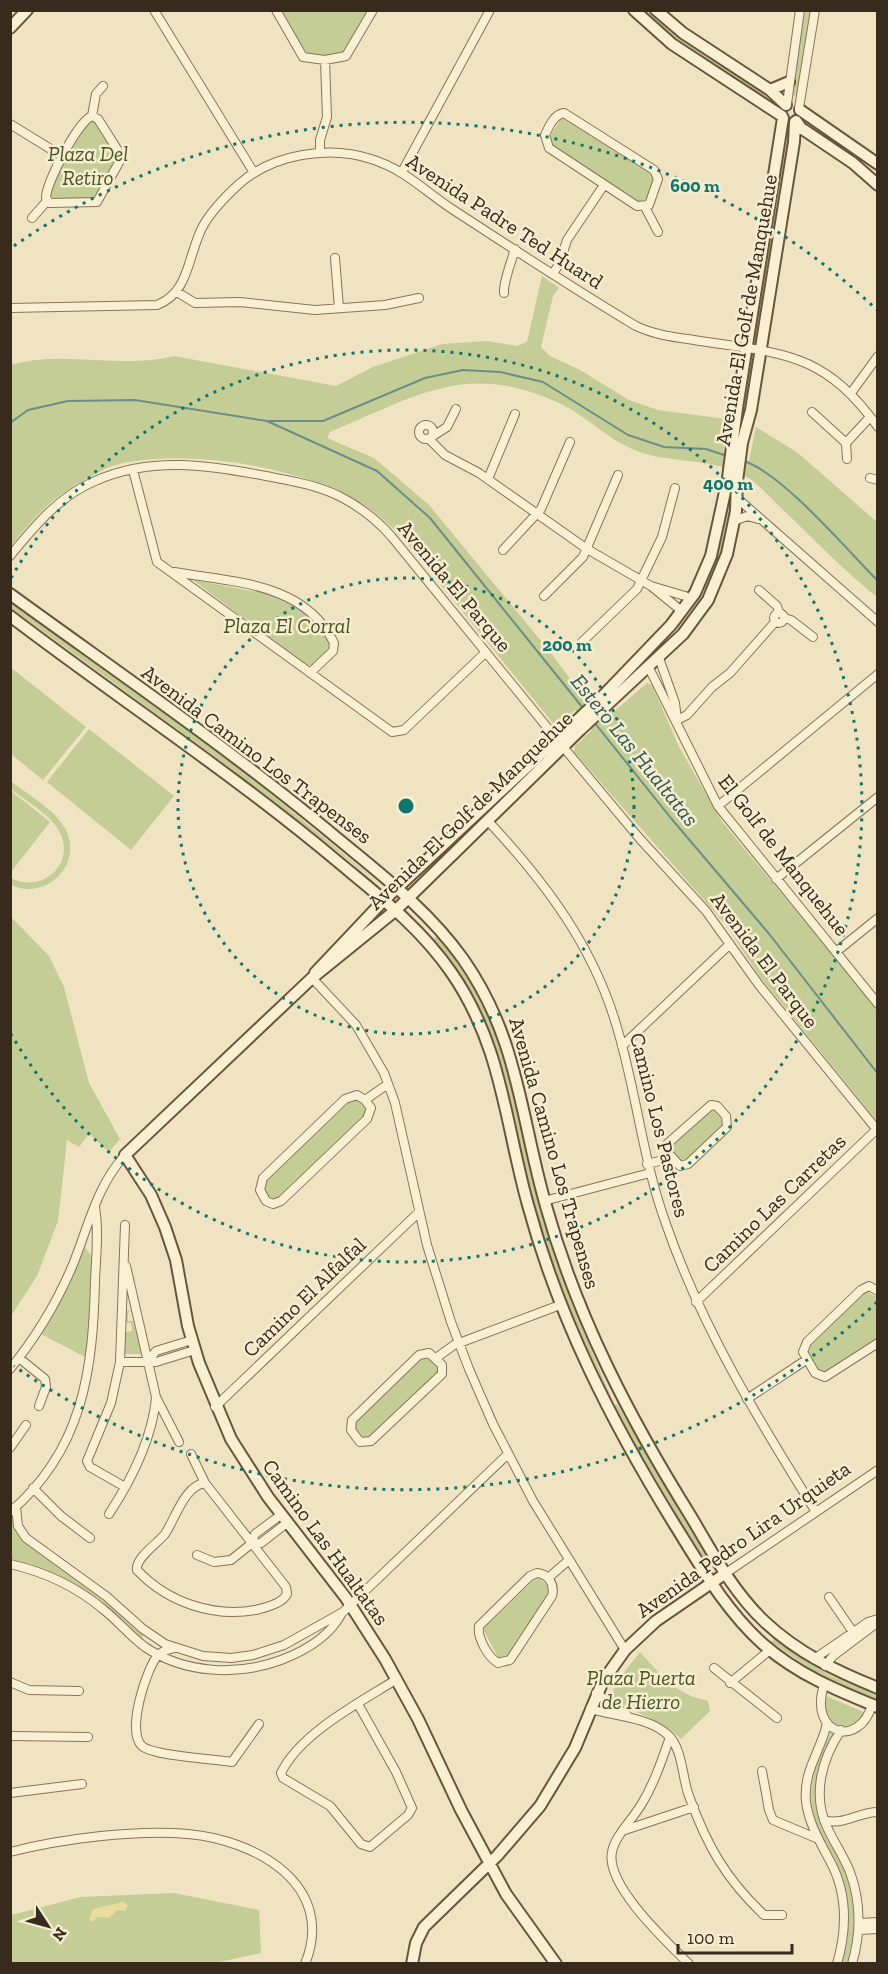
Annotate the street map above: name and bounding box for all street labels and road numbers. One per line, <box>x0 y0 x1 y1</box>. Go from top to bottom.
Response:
street label: Avenida Padre Ted Huard <box>402 148 608 294</box>
street label: Avenida El Golf de Manquehue <box>710 172 782 448</box>
street label: Avenida El Parque <box>393 515 517 657</box>
street label: Avenida Camino Los Trapenses <box>137 659 377 849</box>
street label: Avenida El Golf de Manquehue <box>362 705 578 915</box>
street label: El Golf de Manquehue <box>713 769 855 941</box>
street label: Avenida El Parque <box>706 887 824 1033</box>
street label: Avenida Camino Los Trapenses <box>504 1014 606 1292</box>
street label: Camino Los Pastores <box>625 1030 695 1220</box>
street label: Camino Las Carretas <box>697 1128 851 1278</box>
street label: Camino El Alfalfal <box>237 1232 371 1362</box>
street label: Camino Las Hualtatas <box>257 1454 395 1630</box>
street label: Avenida Pedro Lira Urquieta <box>631 1455 855 1623</box>

